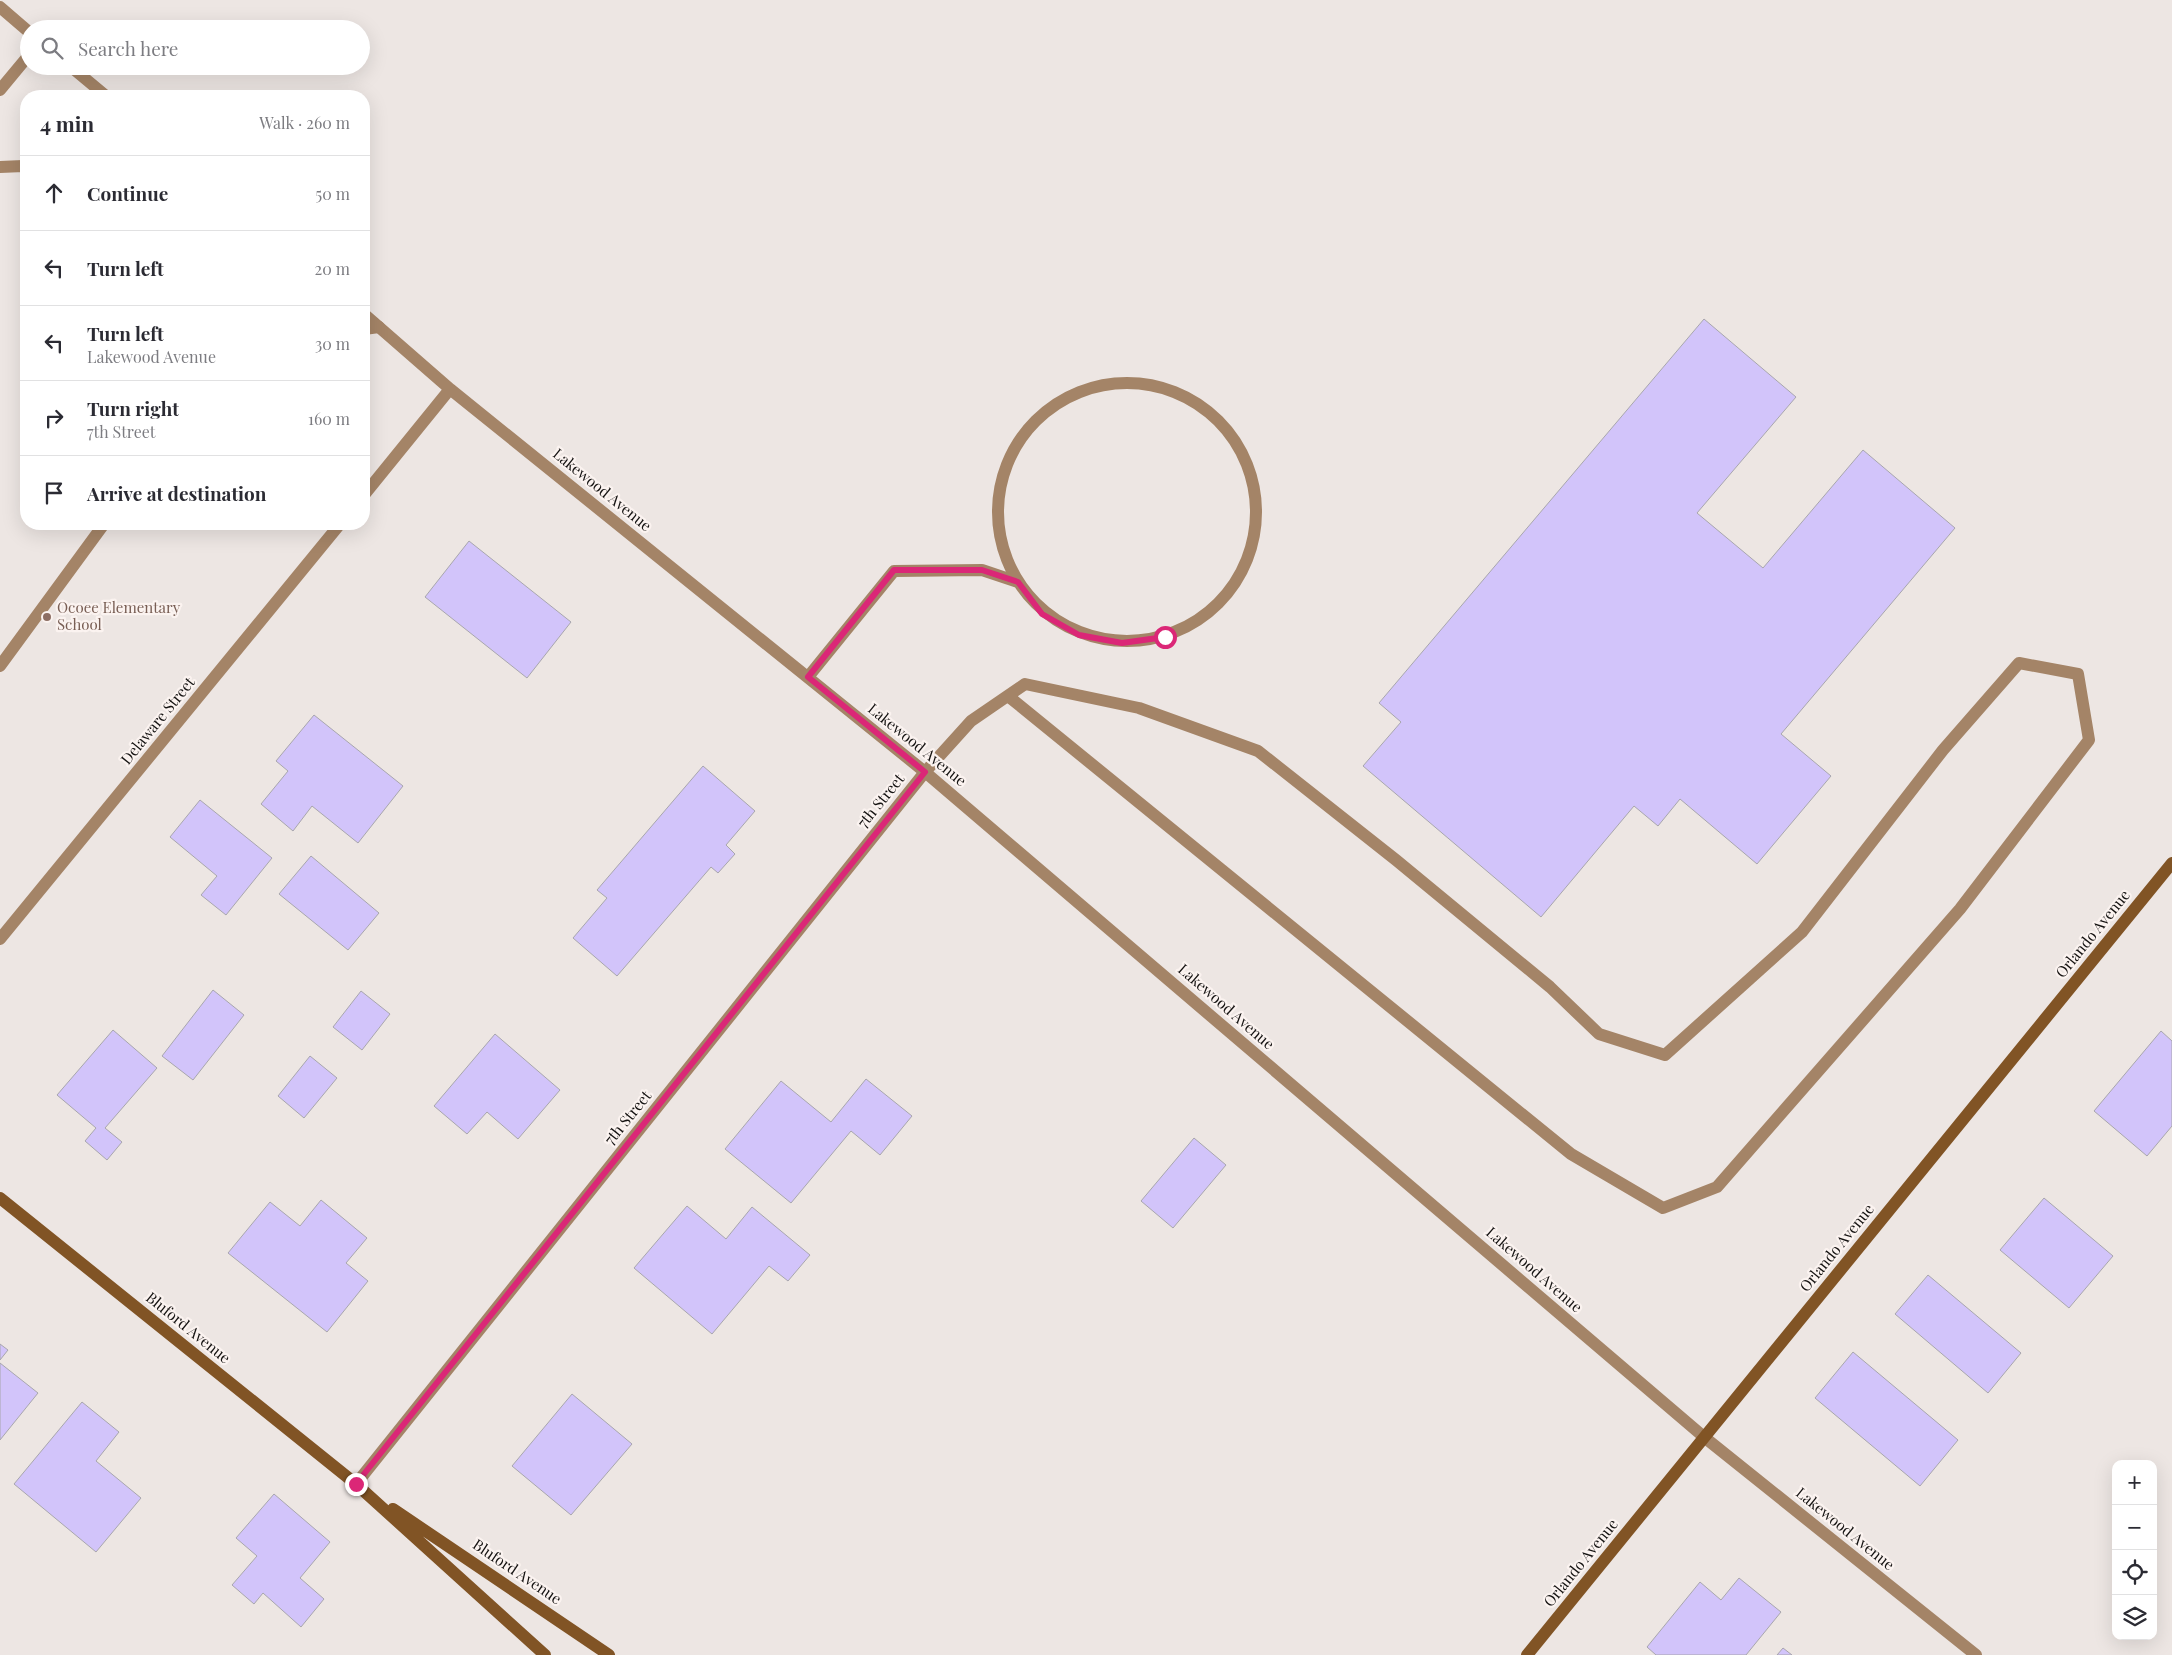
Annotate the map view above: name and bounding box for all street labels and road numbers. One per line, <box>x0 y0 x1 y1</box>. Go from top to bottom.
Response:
street label: Lakewood Avenue <box>549 443 656 535</box>
street label: Delaware Street <box>116 672 199 768</box>
street label: Lakewood Avenue <box>864 698 971 790</box>
street label: 7th Street <box>852 769 909 832</box>
street label: Orlando Avenue <box>2051 885 2134 982</box>
street label: Lakewood Avenue <box>1174 959 1279 1053</box>
street label: 7th Street <box>599 1086 656 1149</box>
street label: Orlando Avenue <box>1795 1199 1878 1296</box>
street label: Lakewood Avenue <box>1482 1222 1587 1316</box>
street label: Bluford Avenue <box>142 1287 235 1367</box>
street label: Lakewood Avenue <box>1792 1482 1899 1574</box>
street label: Orlando Avenue <box>1539 1514 1622 1611</box>
street label: Bluford Avenue <box>469 1534 566 1608</box>

